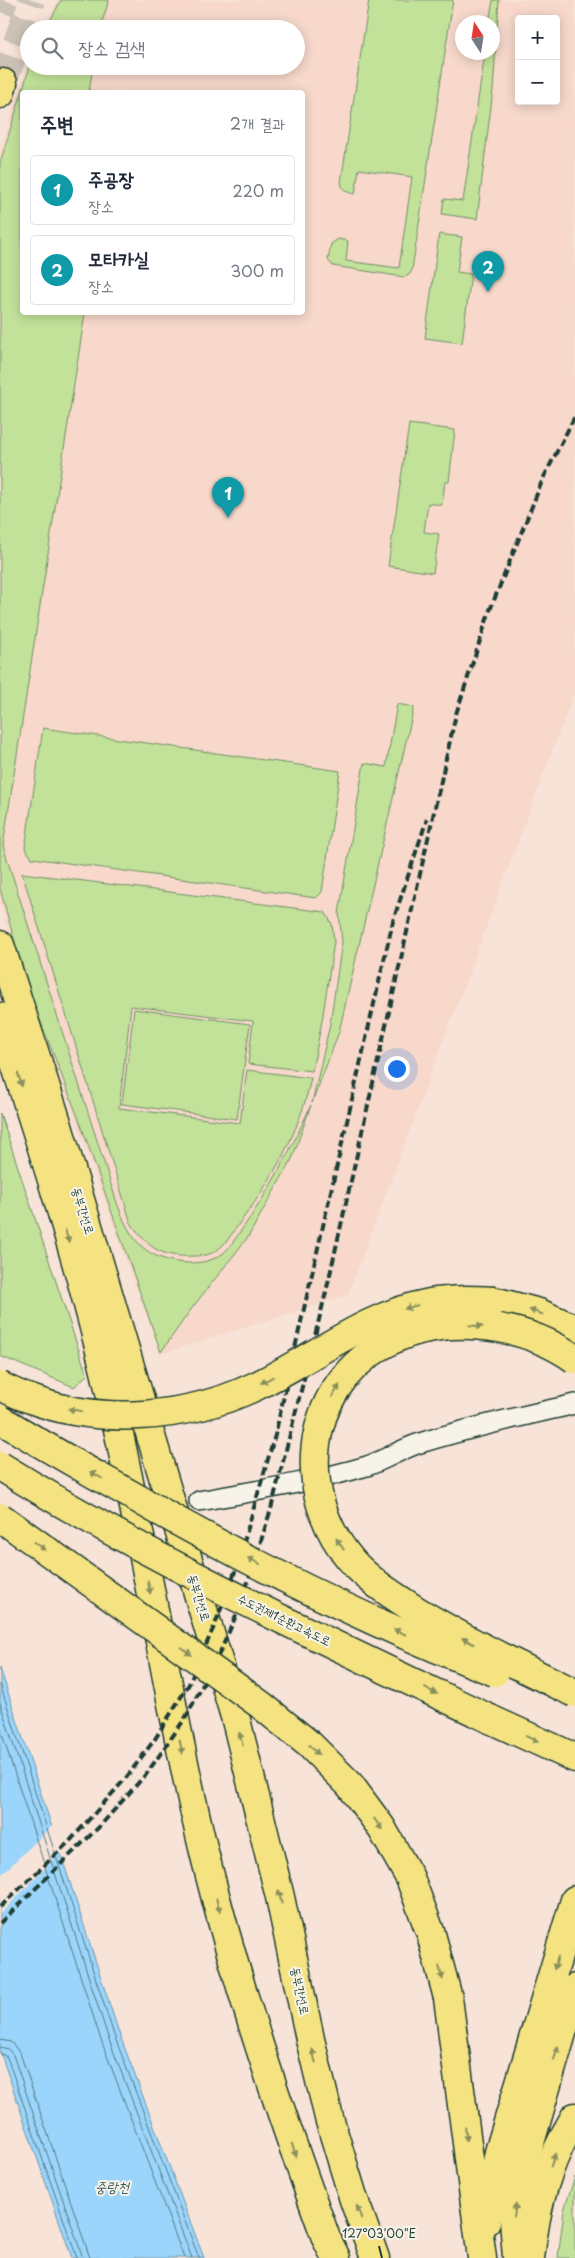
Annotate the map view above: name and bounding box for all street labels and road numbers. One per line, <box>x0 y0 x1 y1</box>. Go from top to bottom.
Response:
street label: 동부간선로 <box>68 1185 100 1236</box>
street label: 동부간선로 <box>184 1572 216 1623</box>
street label: 수도권제1순환고속도로 <box>235 1589 334 1650</box>
street label: 동부간선로 <box>287 1965 315 2016</box>

